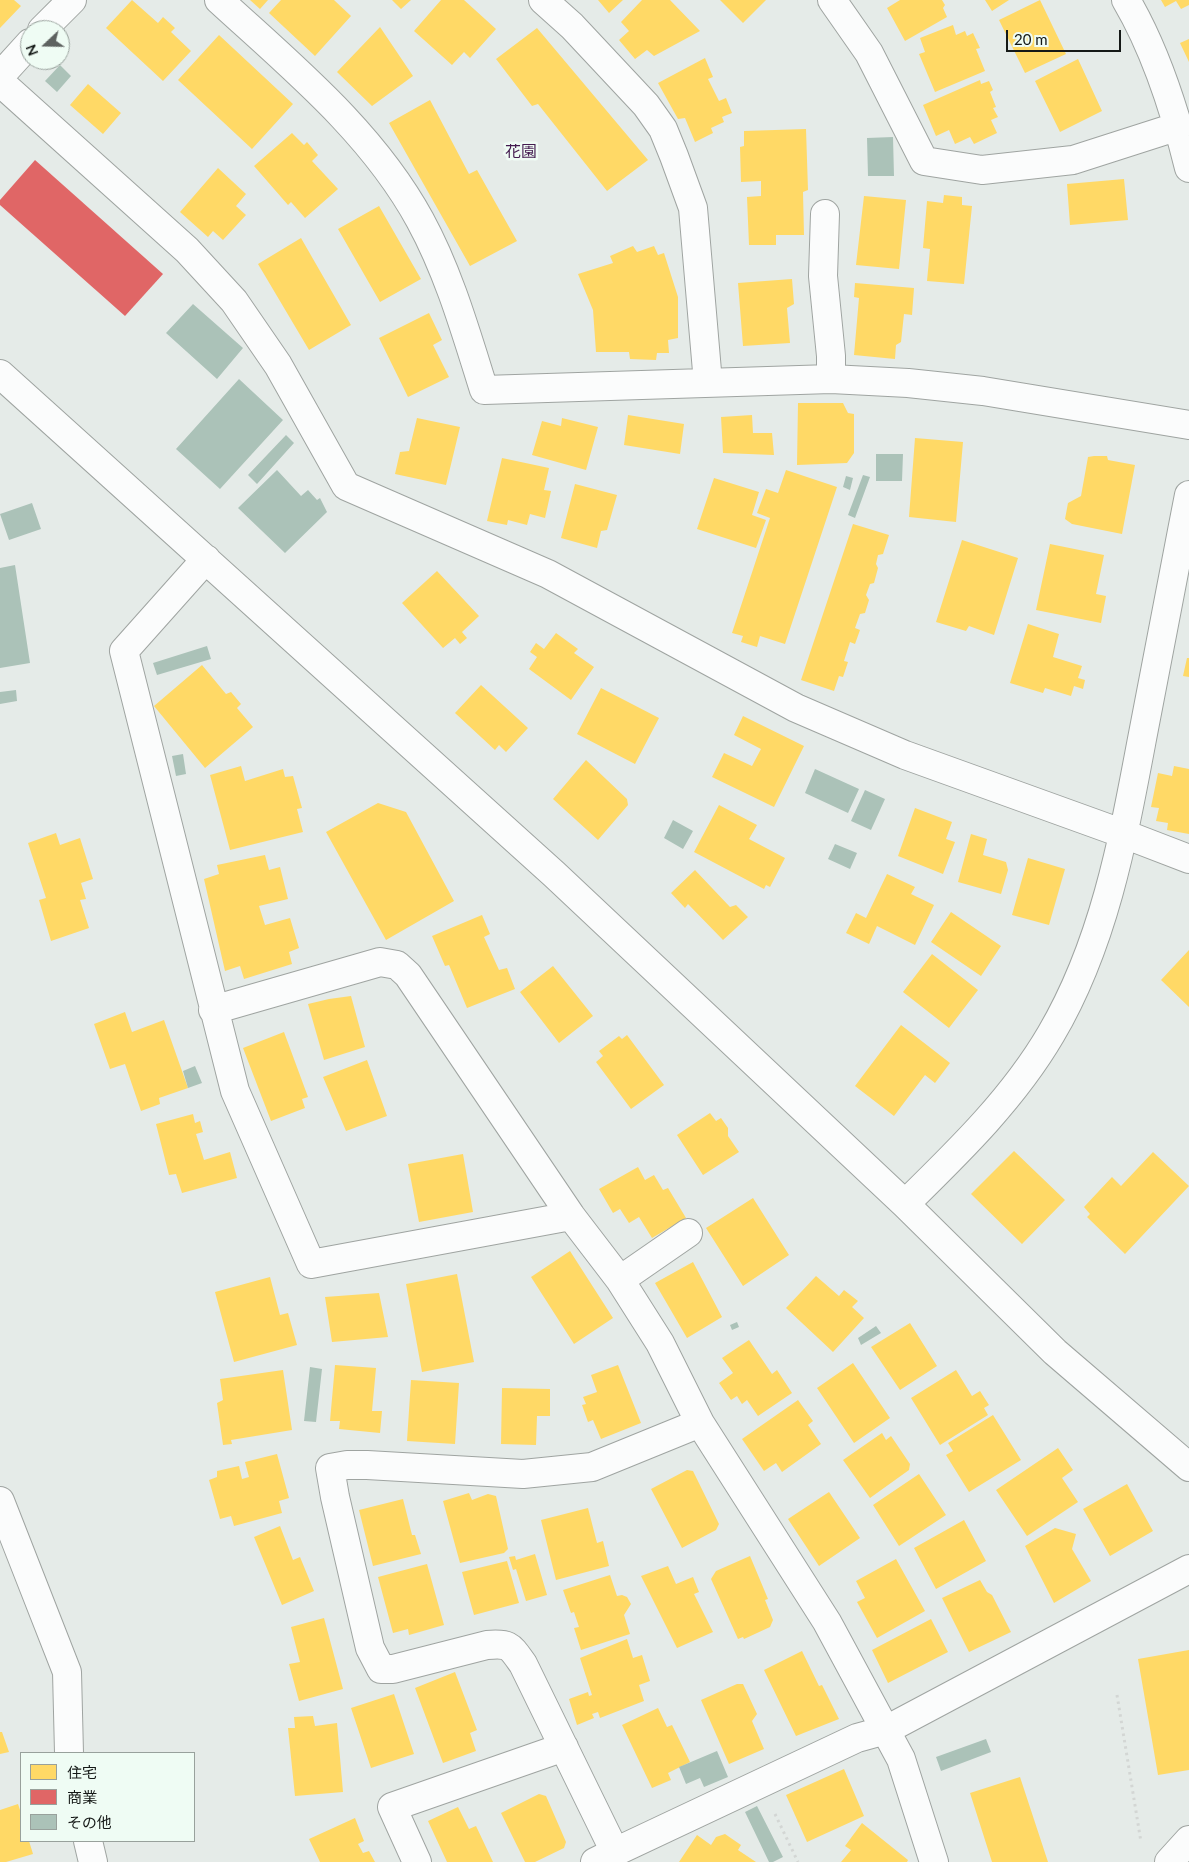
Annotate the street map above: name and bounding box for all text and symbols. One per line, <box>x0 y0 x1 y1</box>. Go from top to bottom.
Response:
north arrow <box>20 20 70 70</box>
scale bar <box>1009 20 1124 52</box>
text: 20 m <box>1014 30 1048 48</box>
text: N <box>22 42 41 58</box>
district label: 花園 <box>505 142 537 162</box>
legend <box>20 1752 195 1842</box>
text: 住宅 <box>67 1763 97 1781</box>
text: 商業 <box>67 1788 97 1806</box>
text: その他 <box>67 1813 112 1831</box>

